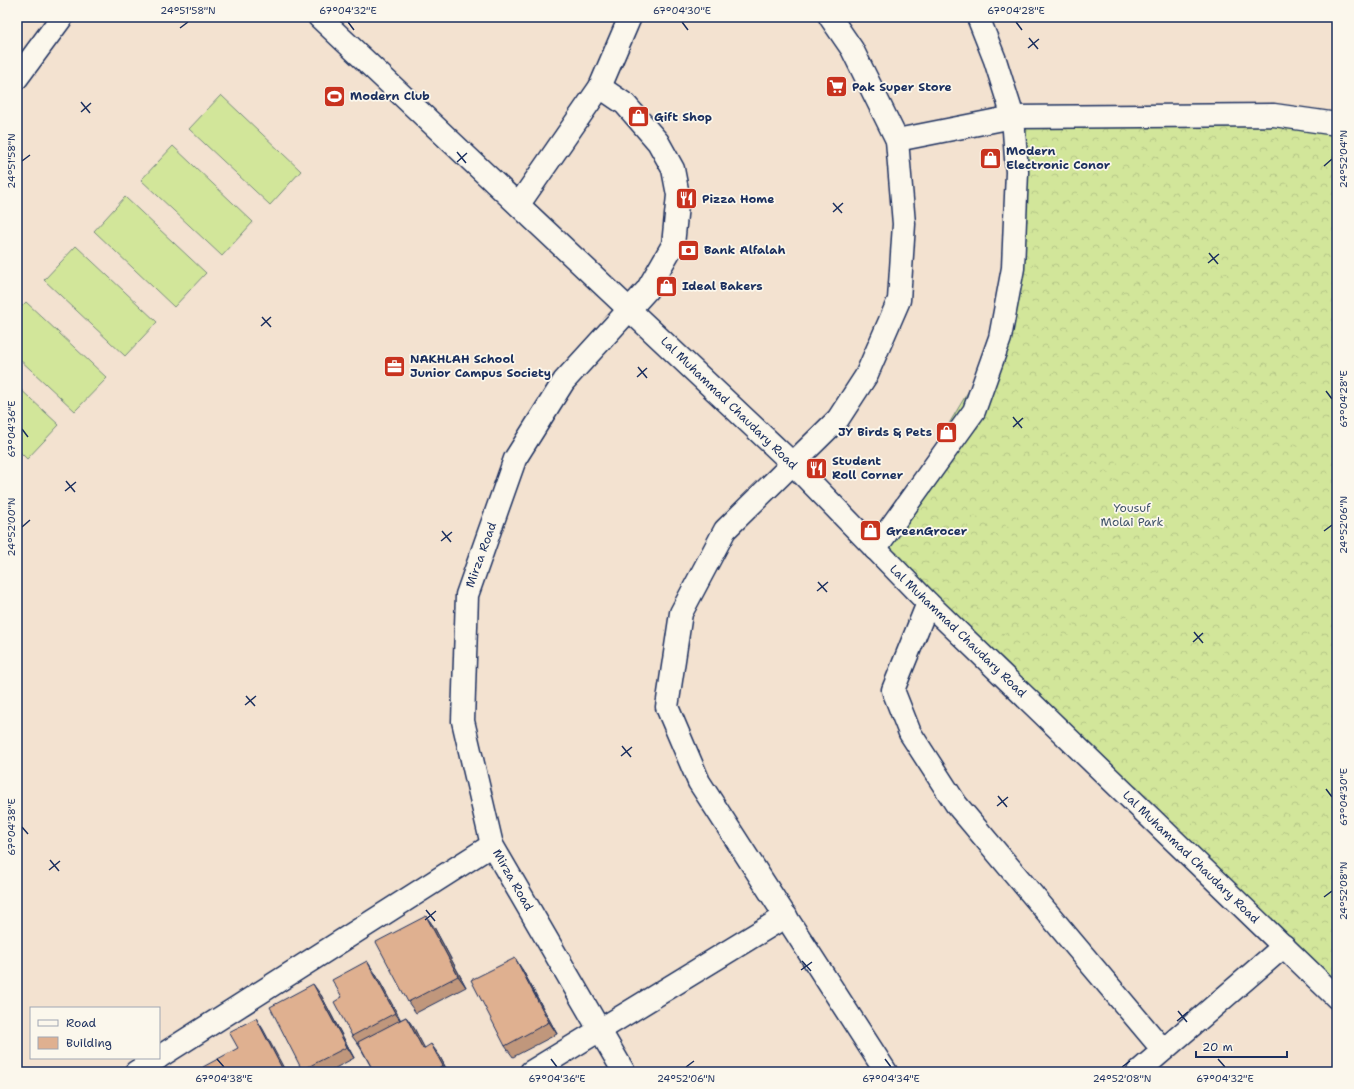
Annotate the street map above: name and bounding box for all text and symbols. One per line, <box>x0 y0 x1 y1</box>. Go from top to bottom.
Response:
text: 24°51'58"N <box>160 4 216 17</box>
text: 67°04'32"E <box>319 4 377 17</box>
text: 67°04'30"E <box>653 4 711 17</box>
text: 67°04'28"E <box>987 4 1045 17</box>
supermarket icon: Pak Super Store <box>824 74 850 100</box>
place label: Pak Super Store <box>852 79 952 95</box>
sports icon: Modern Club <box>321 83 347 109</box>
place label: Modern Club <box>350 88 430 104</box>
shop icon: Gift Shop <box>626 104 652 130</box>
place label: Gift Shop <box>654 109 712 125</box>
text: 24°52'04"N <box>1337 130 1350 188</box>
text: 24°51'58"N <box>5 133 18 189</box>
place label: Modern Electronic Conor <box>1006 143 1111 173</box>
shop icon: Modern Electronic Conor <box>977 145 1003 171</box>
restaurant icon: Pizza Home <box>674 186 700 212</box>
place label: Pizza Home <box>702 191 774 207</box>
bank icon: Bank Alfalah <box>675 237 701 263</box>
place label: Bank Alfalah <box>704 242 785 258</box>
shop icon: Ideal Bakers <box>653 273 679 299</box>
place label: Ideal Bakers <box>682 278 763 294</box>
street label: Lal Muhammad Chaudary Road <box>657 333 801 473</box>
place label: NAKHLAH School Junior Campus Society <box>410 351 551 381</box>
office icon: NAKHLAH School Junior Campus Society <box>381 353 407 379</box>
text: 67°04'28"E <box>1337 370 1350 428</box>
text: 67°04'36"E <box>5 400 18 458</box>
shop icon: JY Birds & Pets <box>934 419 960 445</box>
place label: JY Birds & Pets <box>838 424 932 440</box>
place label: Student Roll Corner <box>832 453 904 483</box>
restaurant icon: Student Roll Corner <box>804 455 830 481</box>
text: 24°52'06"N <box>1337 496 1350 554</box>
text: 24°52'00"N <box>5 498 18 556</box>
park label: Yousuf Molai Park <box>1101 500 1164 530</box>
shop icon: GreenGrocer <box>858 518 884 544</box>
street label: Mirza Road <box>462 520 500 590</box>
place label: GreenGrocer <box>886 523 968 539</box>
street label: Lal Muhammad Chaudary Road <box>886 561 1030 701</box>
text: 67°04'30"E <box>1337 768 1350 826</box>
street label: Lal Muhammad Chaudary Road <box>1119 787 1263 927</box>
text: 67°04'38"E <box>5 798 18 856</box>
street label: Mirza Road <box>489 846 537 914</box>
text: 24°52'08"N <box>1337 862 1350 920</box>
legend <box>30 1007 160 1059</box>
text: Road <box>66 1015 97 1031</box>
scale bar <box>1196 1033 1287 1059</box>
text: Building <box>66 1035 112 1051</box>
text: 20 m <box>1202 1039 1233 1055</box>
text: 67°04'38"E <box>195 1072 253 1085</box>
text: 67°04'36"E <box>528 1072 586 1085</box>
text: 24°52'06"N <box>657 1072 715 1085</box>
text: 67°04'34"E <box>862 1072 920 1085</box>
text: 24°52'08"N <box>1093 1072 1151 1085</box>
text: 67°04'32"E <box>1196 1072 1254 1085</box>

